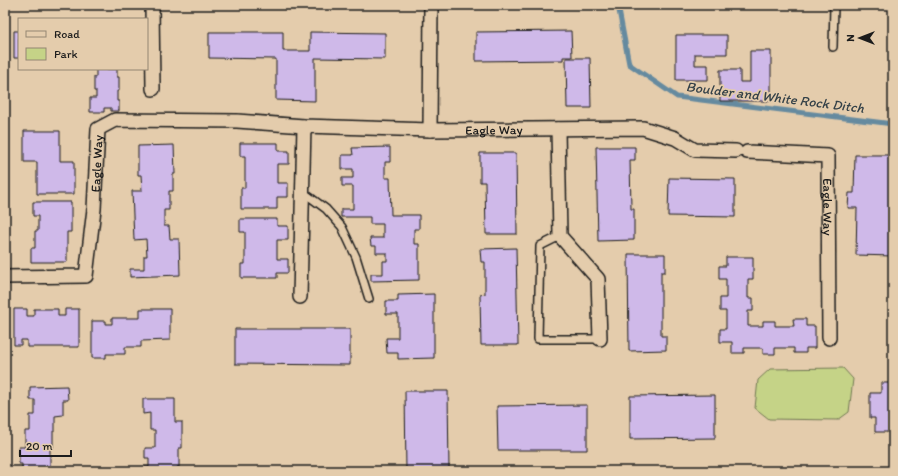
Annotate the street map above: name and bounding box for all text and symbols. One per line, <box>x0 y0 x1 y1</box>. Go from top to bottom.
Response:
legend <box>18 18 148 70</box>
north arrow <box>840 18 880 58</box>
text: Road <box>54 27 80 41</box>
text: N <box>844 34 857 42</box>
text: Park <box>54 47 78 61</box>
water label: Boulder and White Rock Ditch <box>685 78 865 117</box>
street label: Eagle Way <box>465 122 523 138</box>
street label: Eagle Way <box>88 134 106 193</box>
street label: Eagle Way <box>820 178 835 236</box>
scale bar <box>20 432 71 458</box>
text: 20 m <box>26 439 53 453</box>

